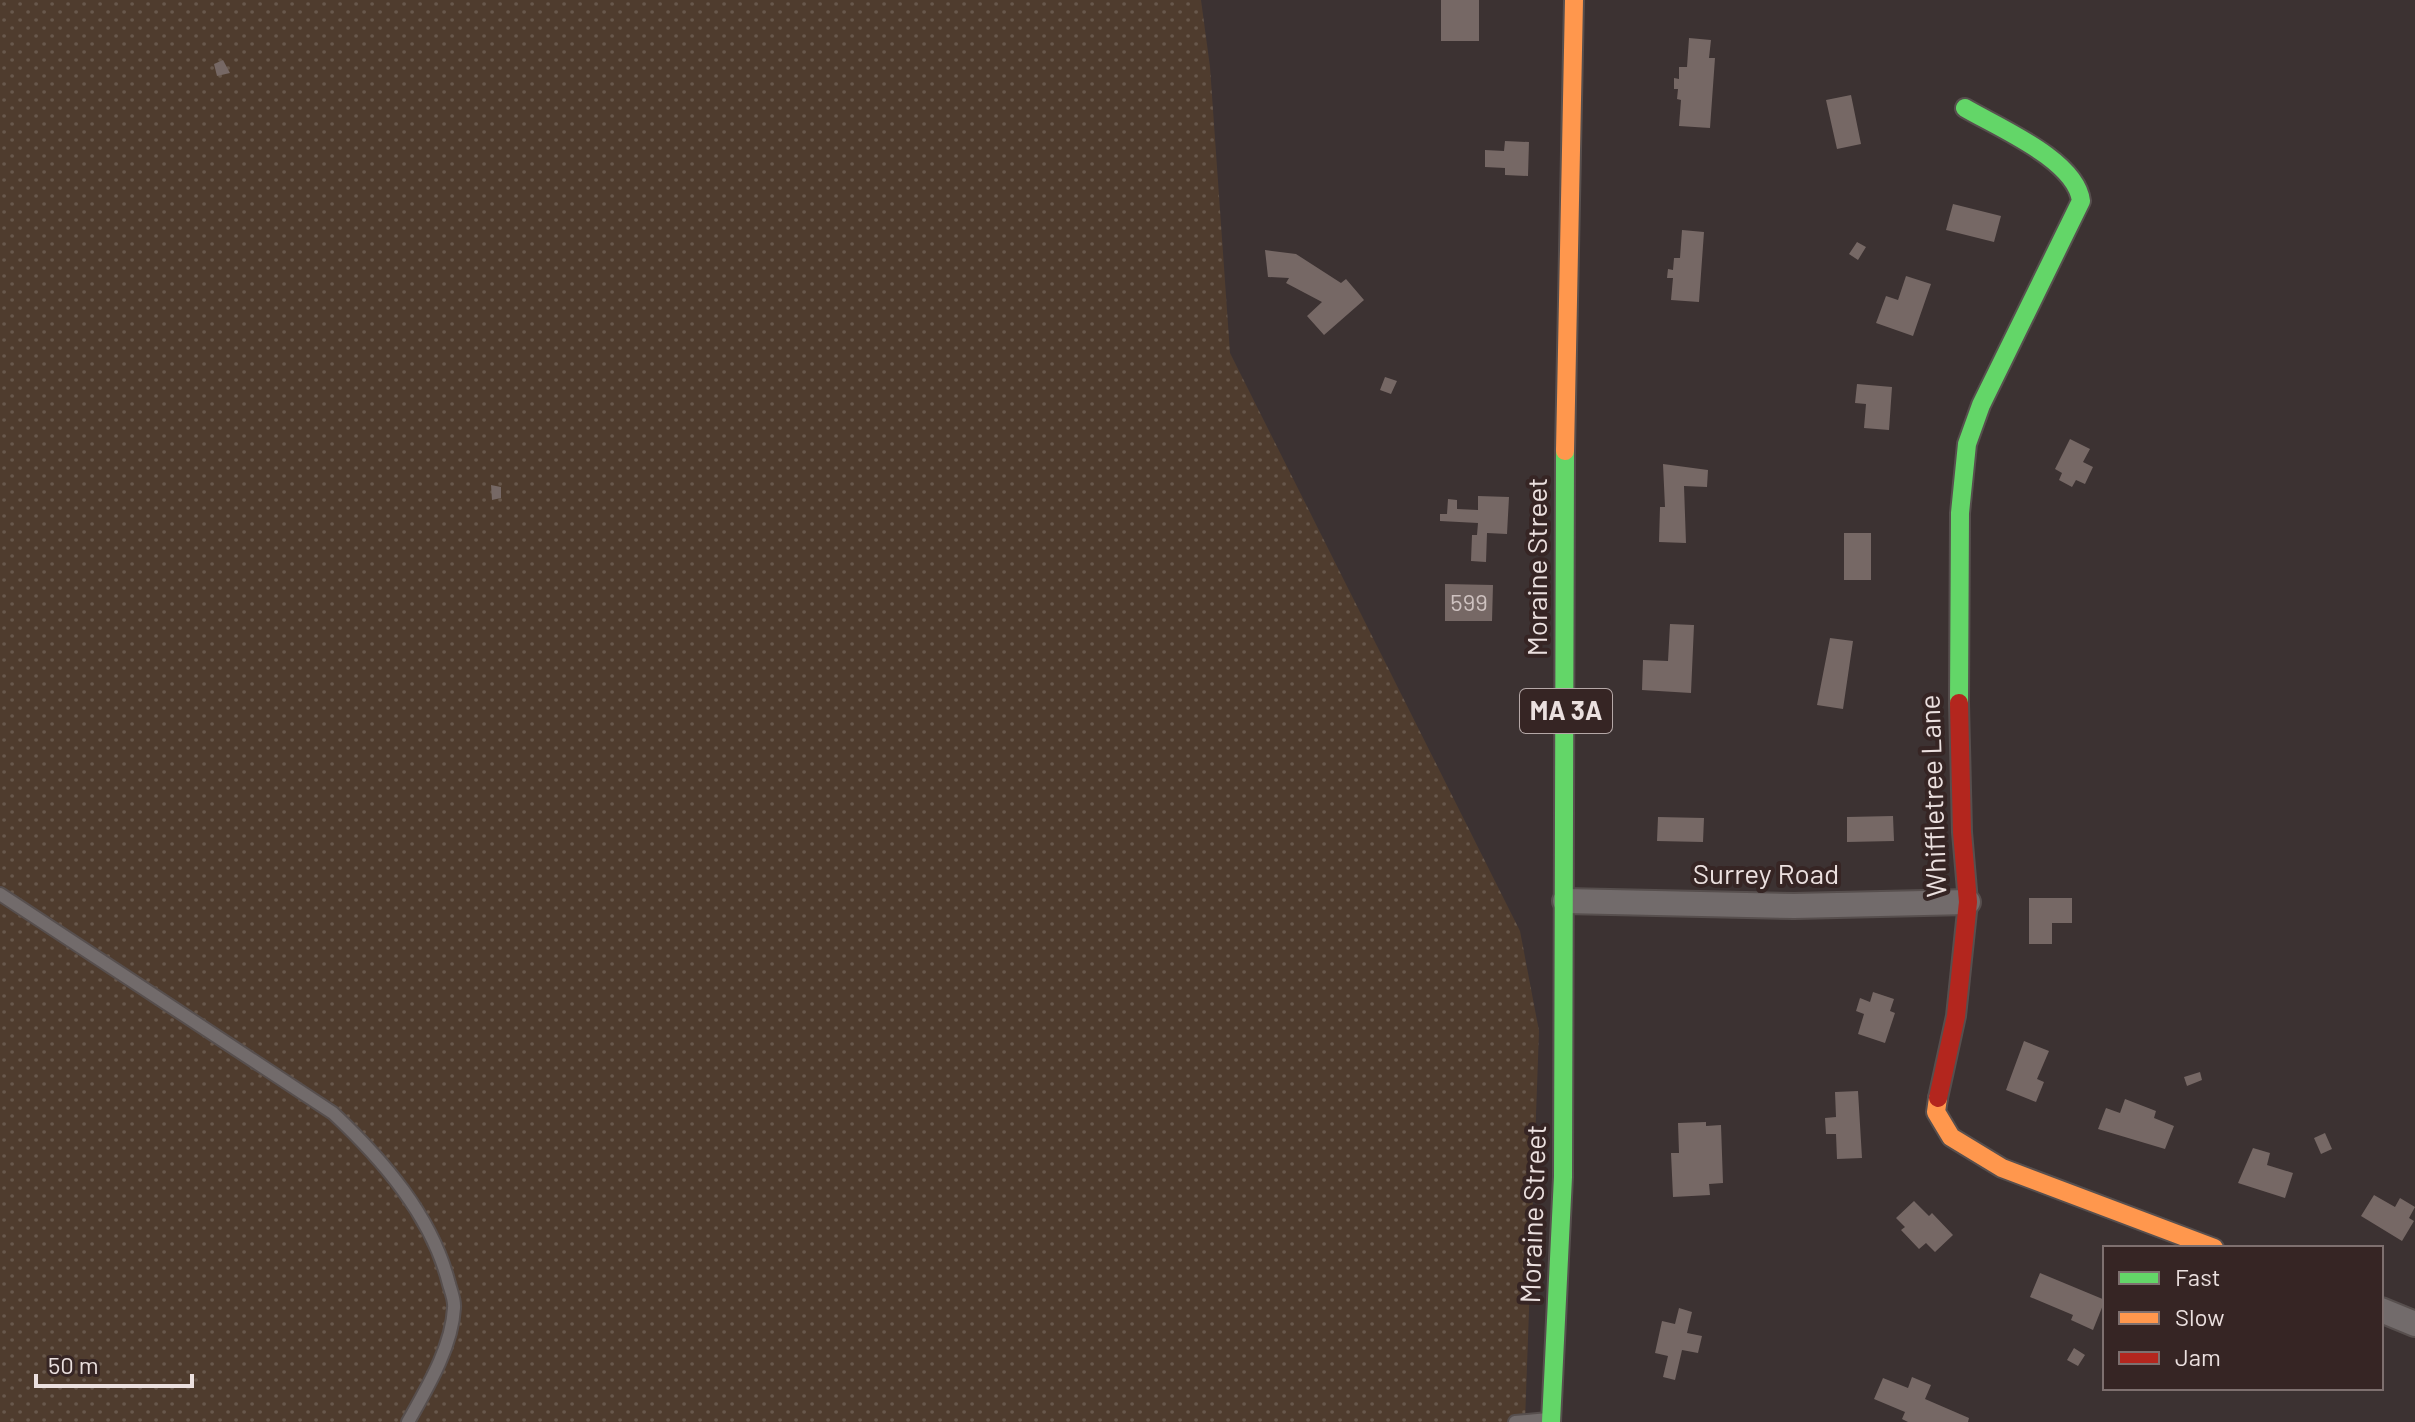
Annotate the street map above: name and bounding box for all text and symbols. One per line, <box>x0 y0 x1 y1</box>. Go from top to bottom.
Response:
street label: Moraine Street <box>1519 478 1553 656</box>
house number: 599 <box>1450 587 1488 616</box>
road number: MA 3A <box>1520 689 1612 733</box>
street label: Whiffletree Lane <box>1911 694 1953 898</box>
street label: Surrey Road <box>1693 856 1839 890</box>
street label: Moraine Street <box>1512 1124 1552 1304</box>
legend <box>2103 1246 2383 1390</box>
text: Fast <box>2175 1262 2220 1291</box>
text: Slow <box>2175 1302 2224 1331</box>
scale bar <box>36 1338 192 1388</box>
text: Jam <box>2175 1342 2221 1371</box>
text: 50 m <box>48 1350 99 1379</box>

